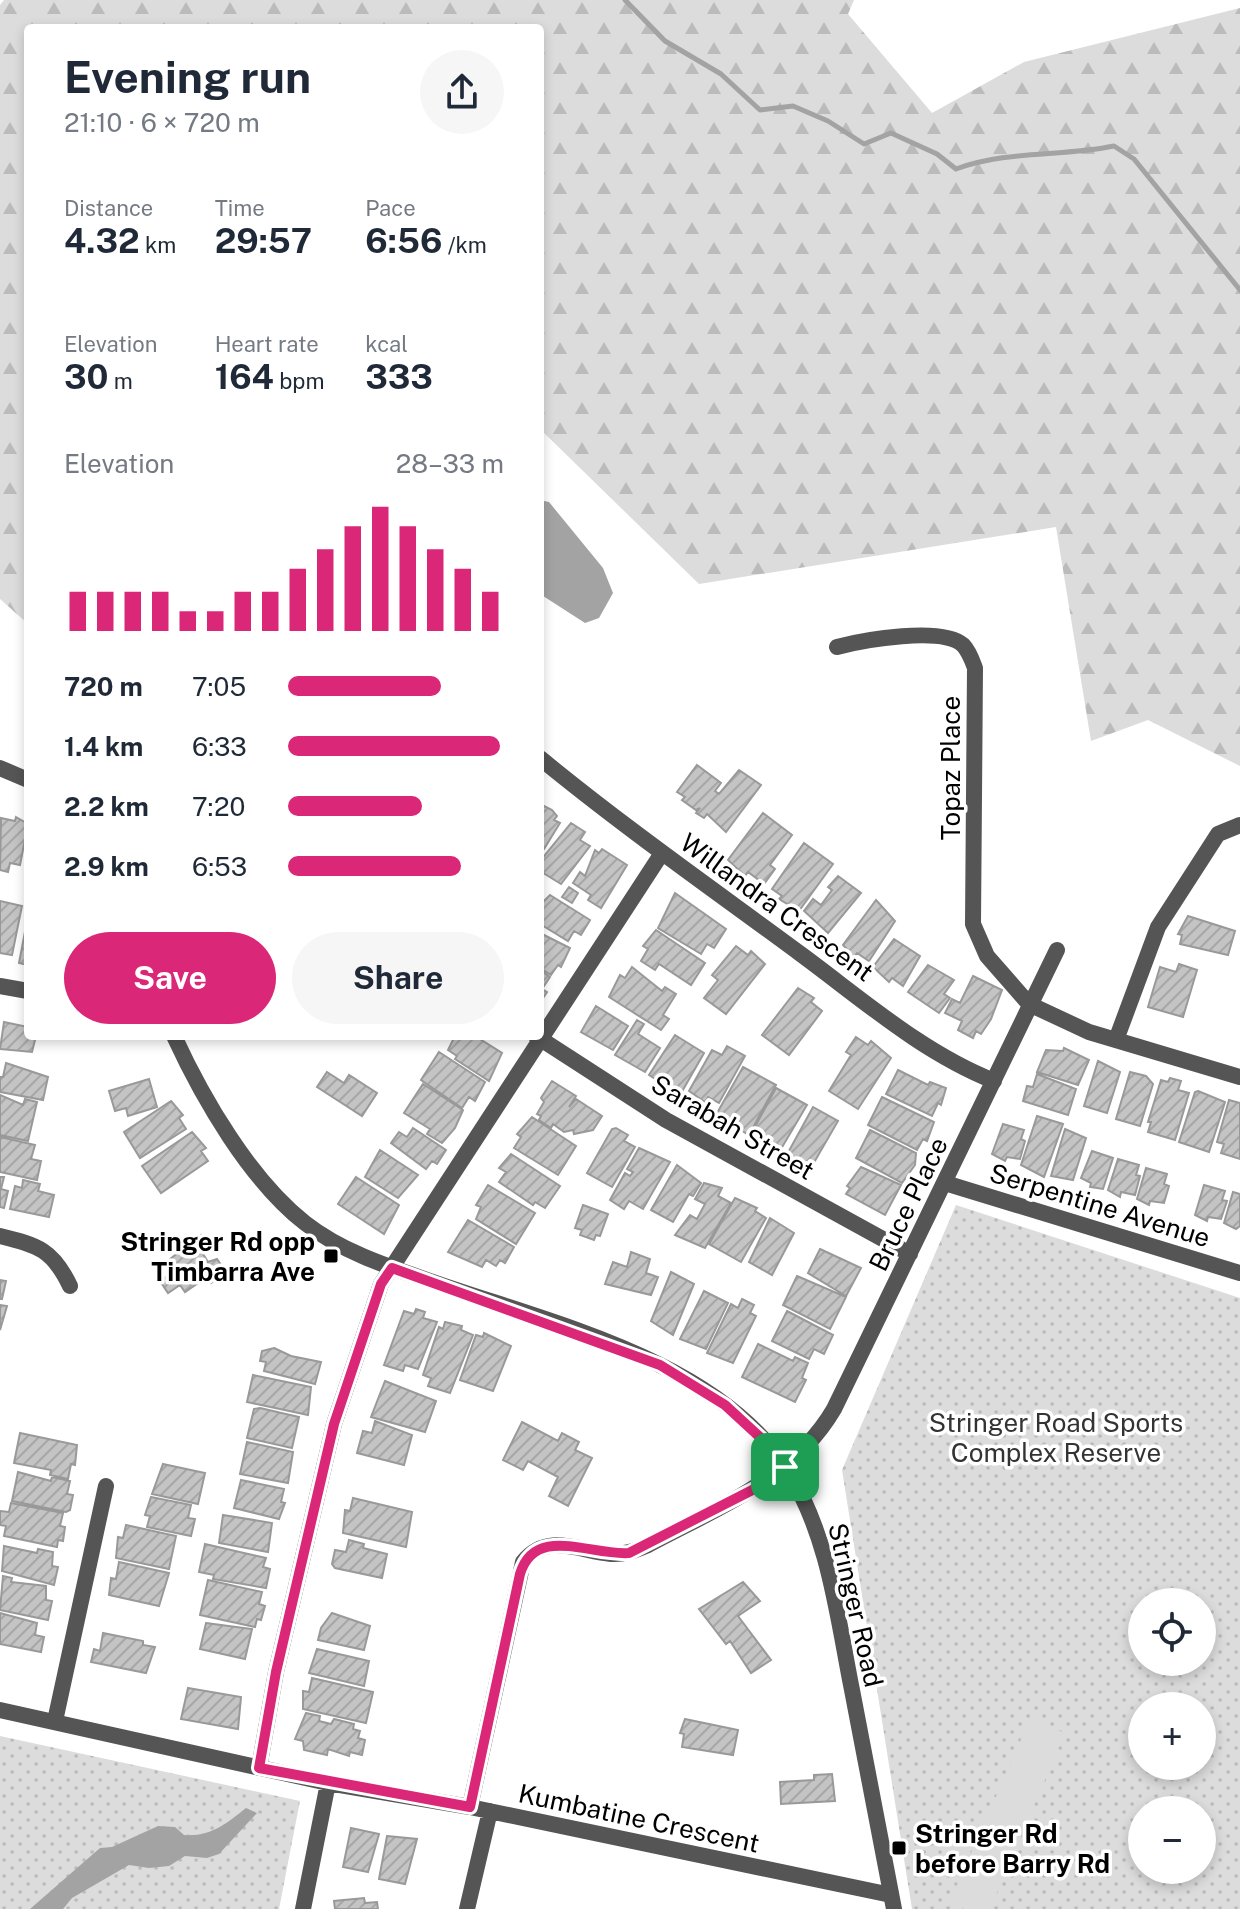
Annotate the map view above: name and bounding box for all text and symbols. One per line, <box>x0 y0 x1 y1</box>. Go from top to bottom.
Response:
button: share <box>420 50 504 134</box>
text: Evening run <box>64 51 311 103</box>
text: 21:10 · 6 × 720 m <box>64 107 260 138</box>
text: Distance <box>64 195 153 221</box>
text: Time <box>215 195 265 221</box>
text: Pace <box>365 195 416 221</box>
text: 4.32 <box>64 221 140 261</box>
text: 29:57 <box>215 221 312 261</box>
text: 6:56 <box>365 221 442 261</box>
text: km <box>140 232 176 258</box>
text: /km <box>442 232 487 258</box>
text: Elevation <box>64 331 157 357</box>
text: Heart rate <box>215 331 319 357</box>
text: kcal <box>365 331 408 357</box>
text: 30 <box>64 357 108 397</box>
text: 164 <box>215 357 274 397</box>
text: 333 <box>365 357 433 397</box>
text: m <box>108 368 133 394</box>
text: bpm <box>274 368 324 394</box>
text: Elevation <box>64 448 174 479</box>
text: 28–33 m <box>396 448 504 479</box>
text: 720 m <box>64 671 143 702</box>
text: 7:05 <box>192 671 246 702</box>
street label: Topaz Place <box>935 696 966 840</box>
text: 1.4 km <box>64 731 143 762</box>
text: 6:33 <box>192 731 247 762</box>
text: 2.2 km <box>64 791 149 822</box>
text: 7:20 <box>192 791 245 822</box>
street label: Willandra Crescent <box>674 827 880 987</box>
text: 2.9 km <box>64 851 149 882</box>
text: 6:53 <box>192 851 247 882</box>
button: Save <box>64 932 276 1024</box>
button: Share <box>292 932 504 1024</box>
street label: Sarabah Street <box>646 1068 820 1186</box>
street label: Bruce Place <box>862 1132 954 1276</box>
street label: Serpentine Avenue <box>986 1157 1214 1253</box>
place label: Stringer Rd opp Timbarra Ave <box>120 1226 315 1287</box>
marker: Stringer Rd opp Timbarra Ave <box>322 1247 340 1265</box>
park label: Stringer Road Sports Complex Reserve <box>929 1407 1183 1468</box>
pin <box>751 1433 819 1501</box>
icon: arrive <box>763 1445 807 1489</box>
street label: Stringer Road <box>822 1520 890 1690</box>
map controls <box>1128 1588 1216 1884</box>
button: locate <box>1128 1588 1216 1676</box>
button: + <box>1128 1692 1216 1780</box>
street label: Kumbatine Crescent <box>516 1777 762 1859</box>
button: − <box>1128 1796 1216 1884</box>
place label: Stringer Rd before Barry Rd <box>915 1818 1110 1879</box>
marker: Stringer Rd before Barry Rd <box>890 1839 908 1857</box>

